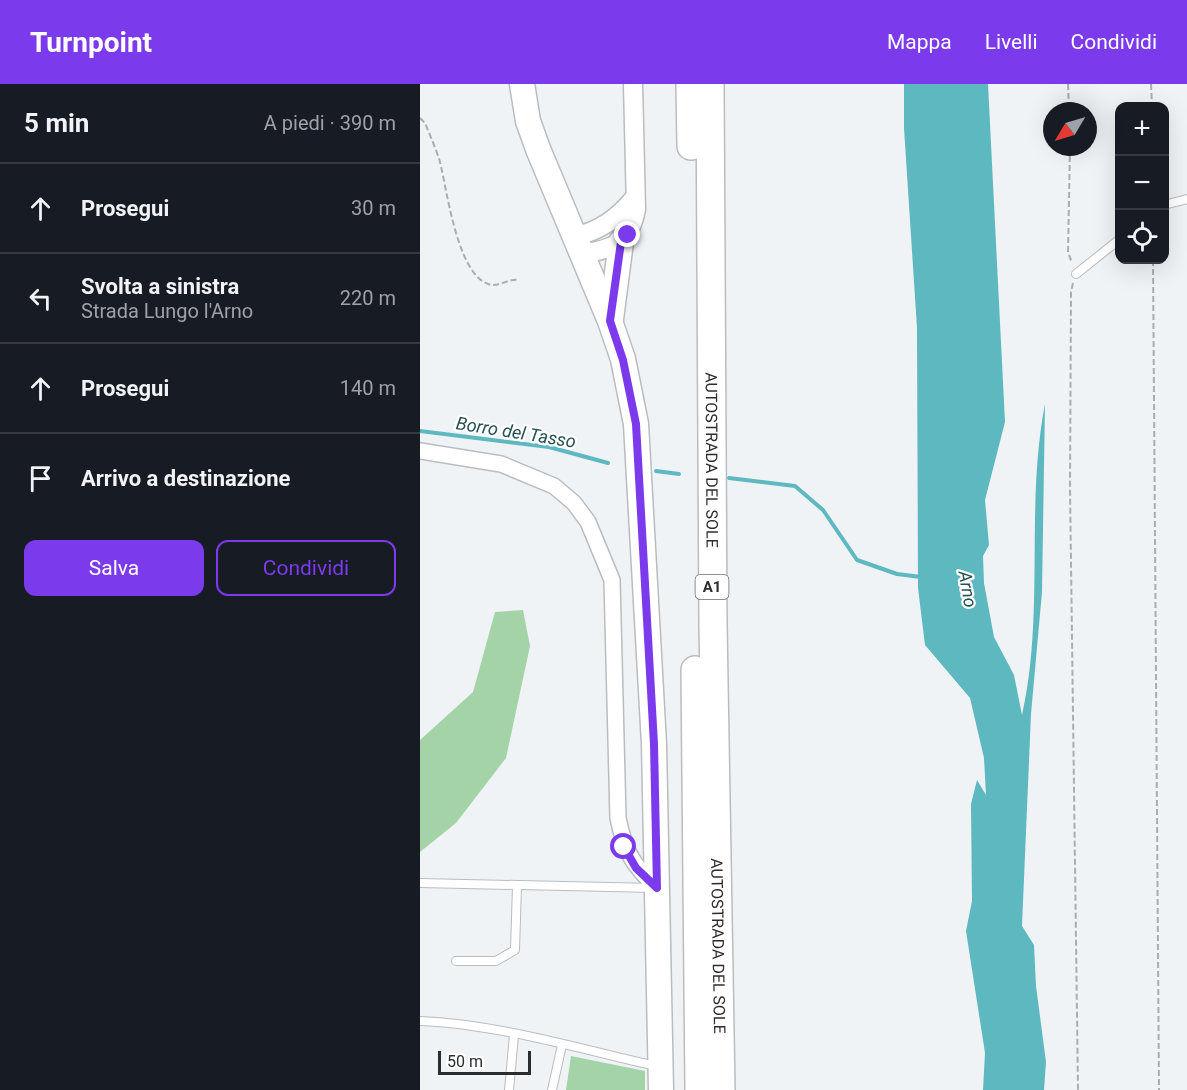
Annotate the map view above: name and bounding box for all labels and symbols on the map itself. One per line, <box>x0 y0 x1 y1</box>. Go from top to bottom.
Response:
north arrow <box>1043 102 1097 156</box>
route end <box>614 221 640 247</box>
street label: AUTOSTRADA DEL SOLE <box>702 372 722 548</box>
water label: Borro del Tasso <box>455 412 578 452</box>
water label: Arno <box>954 568 982 609</box>
road number: A1 <box>696 575 728 599</box>
route start <box>610 833 636 859</box>
street label: AUTOSTRADA DEL SOLE <box>708 858 730 1034</box>
scale bar <box>438 1048 531 1076</box>

